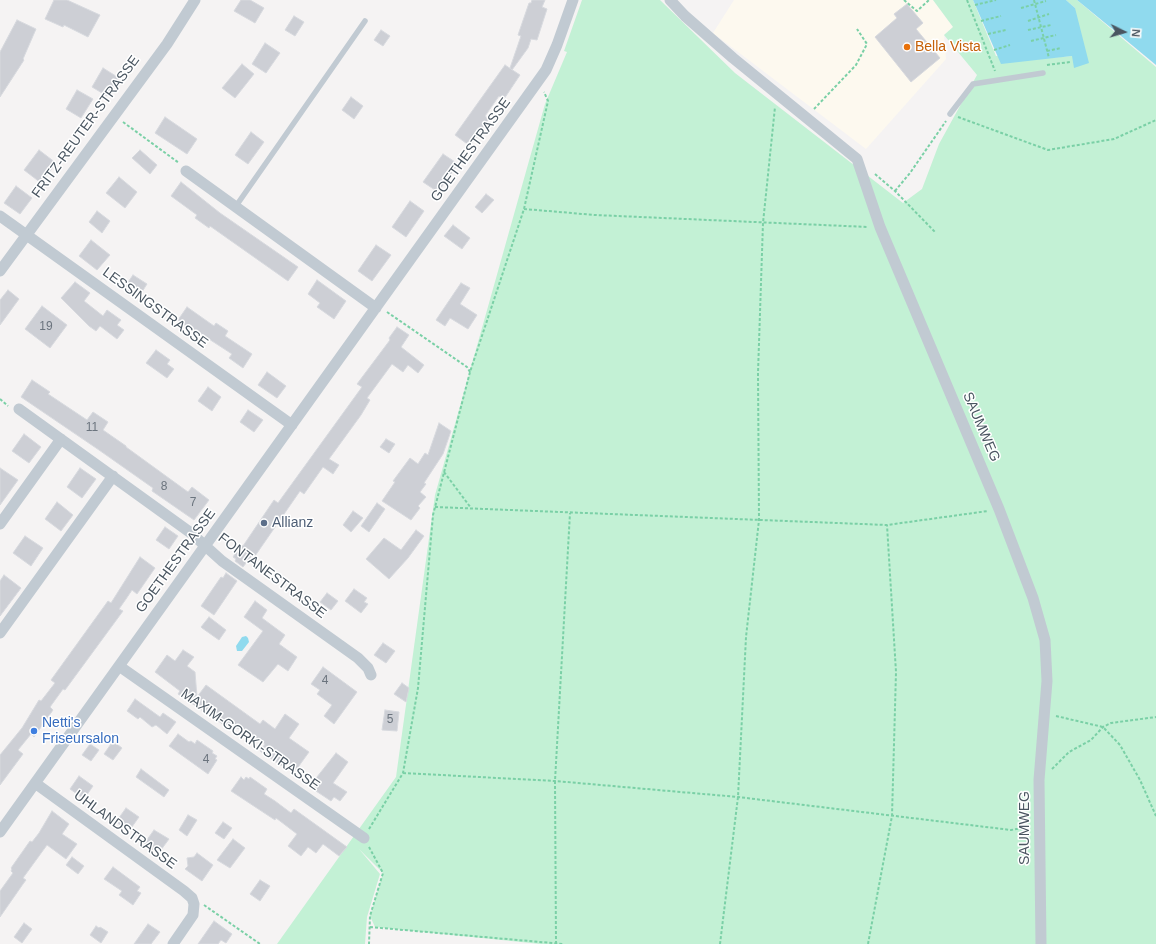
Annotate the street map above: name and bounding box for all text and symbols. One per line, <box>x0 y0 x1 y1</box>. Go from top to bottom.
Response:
north arrow <box>1104 12 1144 52</box>
text: N <box>1130 29 1142 38</box>
place label: Bella Vista <box>915 39 981 55</box>
marker: Bella Vista <box>902 42 912 52</box>
street label: FRITZ-REUTER-STRASSE <box>29 53 143 201</box>
street label: GOETHESTRASSE <box>428 95 514 205</box>
street label: LESSINGSTRASSE <box>99 264 211 352</box>
house number: 19 <box>39 320 53 334</box>
street label: SAUMWEG <box>959 390 1003 464</box>
house number: 11 <box>86 421 98 435</box>
house number: 8 <box>161 480 167 494</box>
house number: 7 <box>190 496 196 510</box>
street label: GOETHESTRASSE <box>133 506 219 616</box>
place label: Allianz <box>272 515 313 531</box>
marker: Allianz <box>259 518 269 528</box>
street label: FONTANESTRASSE <box>215 530 329 622</box>
house number: 4 <box>322 674 328 688</box>
street label: MAXIM-GORKI-STRASSE <box>177 686 323 794</box>
house number: 5 <box>387 713 393 727</box>
place label: Netti's Friseursalon <box>42 715 119 748</box>
marker: Netti's Friseursalon <box>29 726 39 736</box>
house number: 4 <box>203 753 209 767</box>
street label: UHLANDSTRASSE <box>70 787 180 873</box>
street label: SAUMWEG <box>1017 791 1033 865</box>

